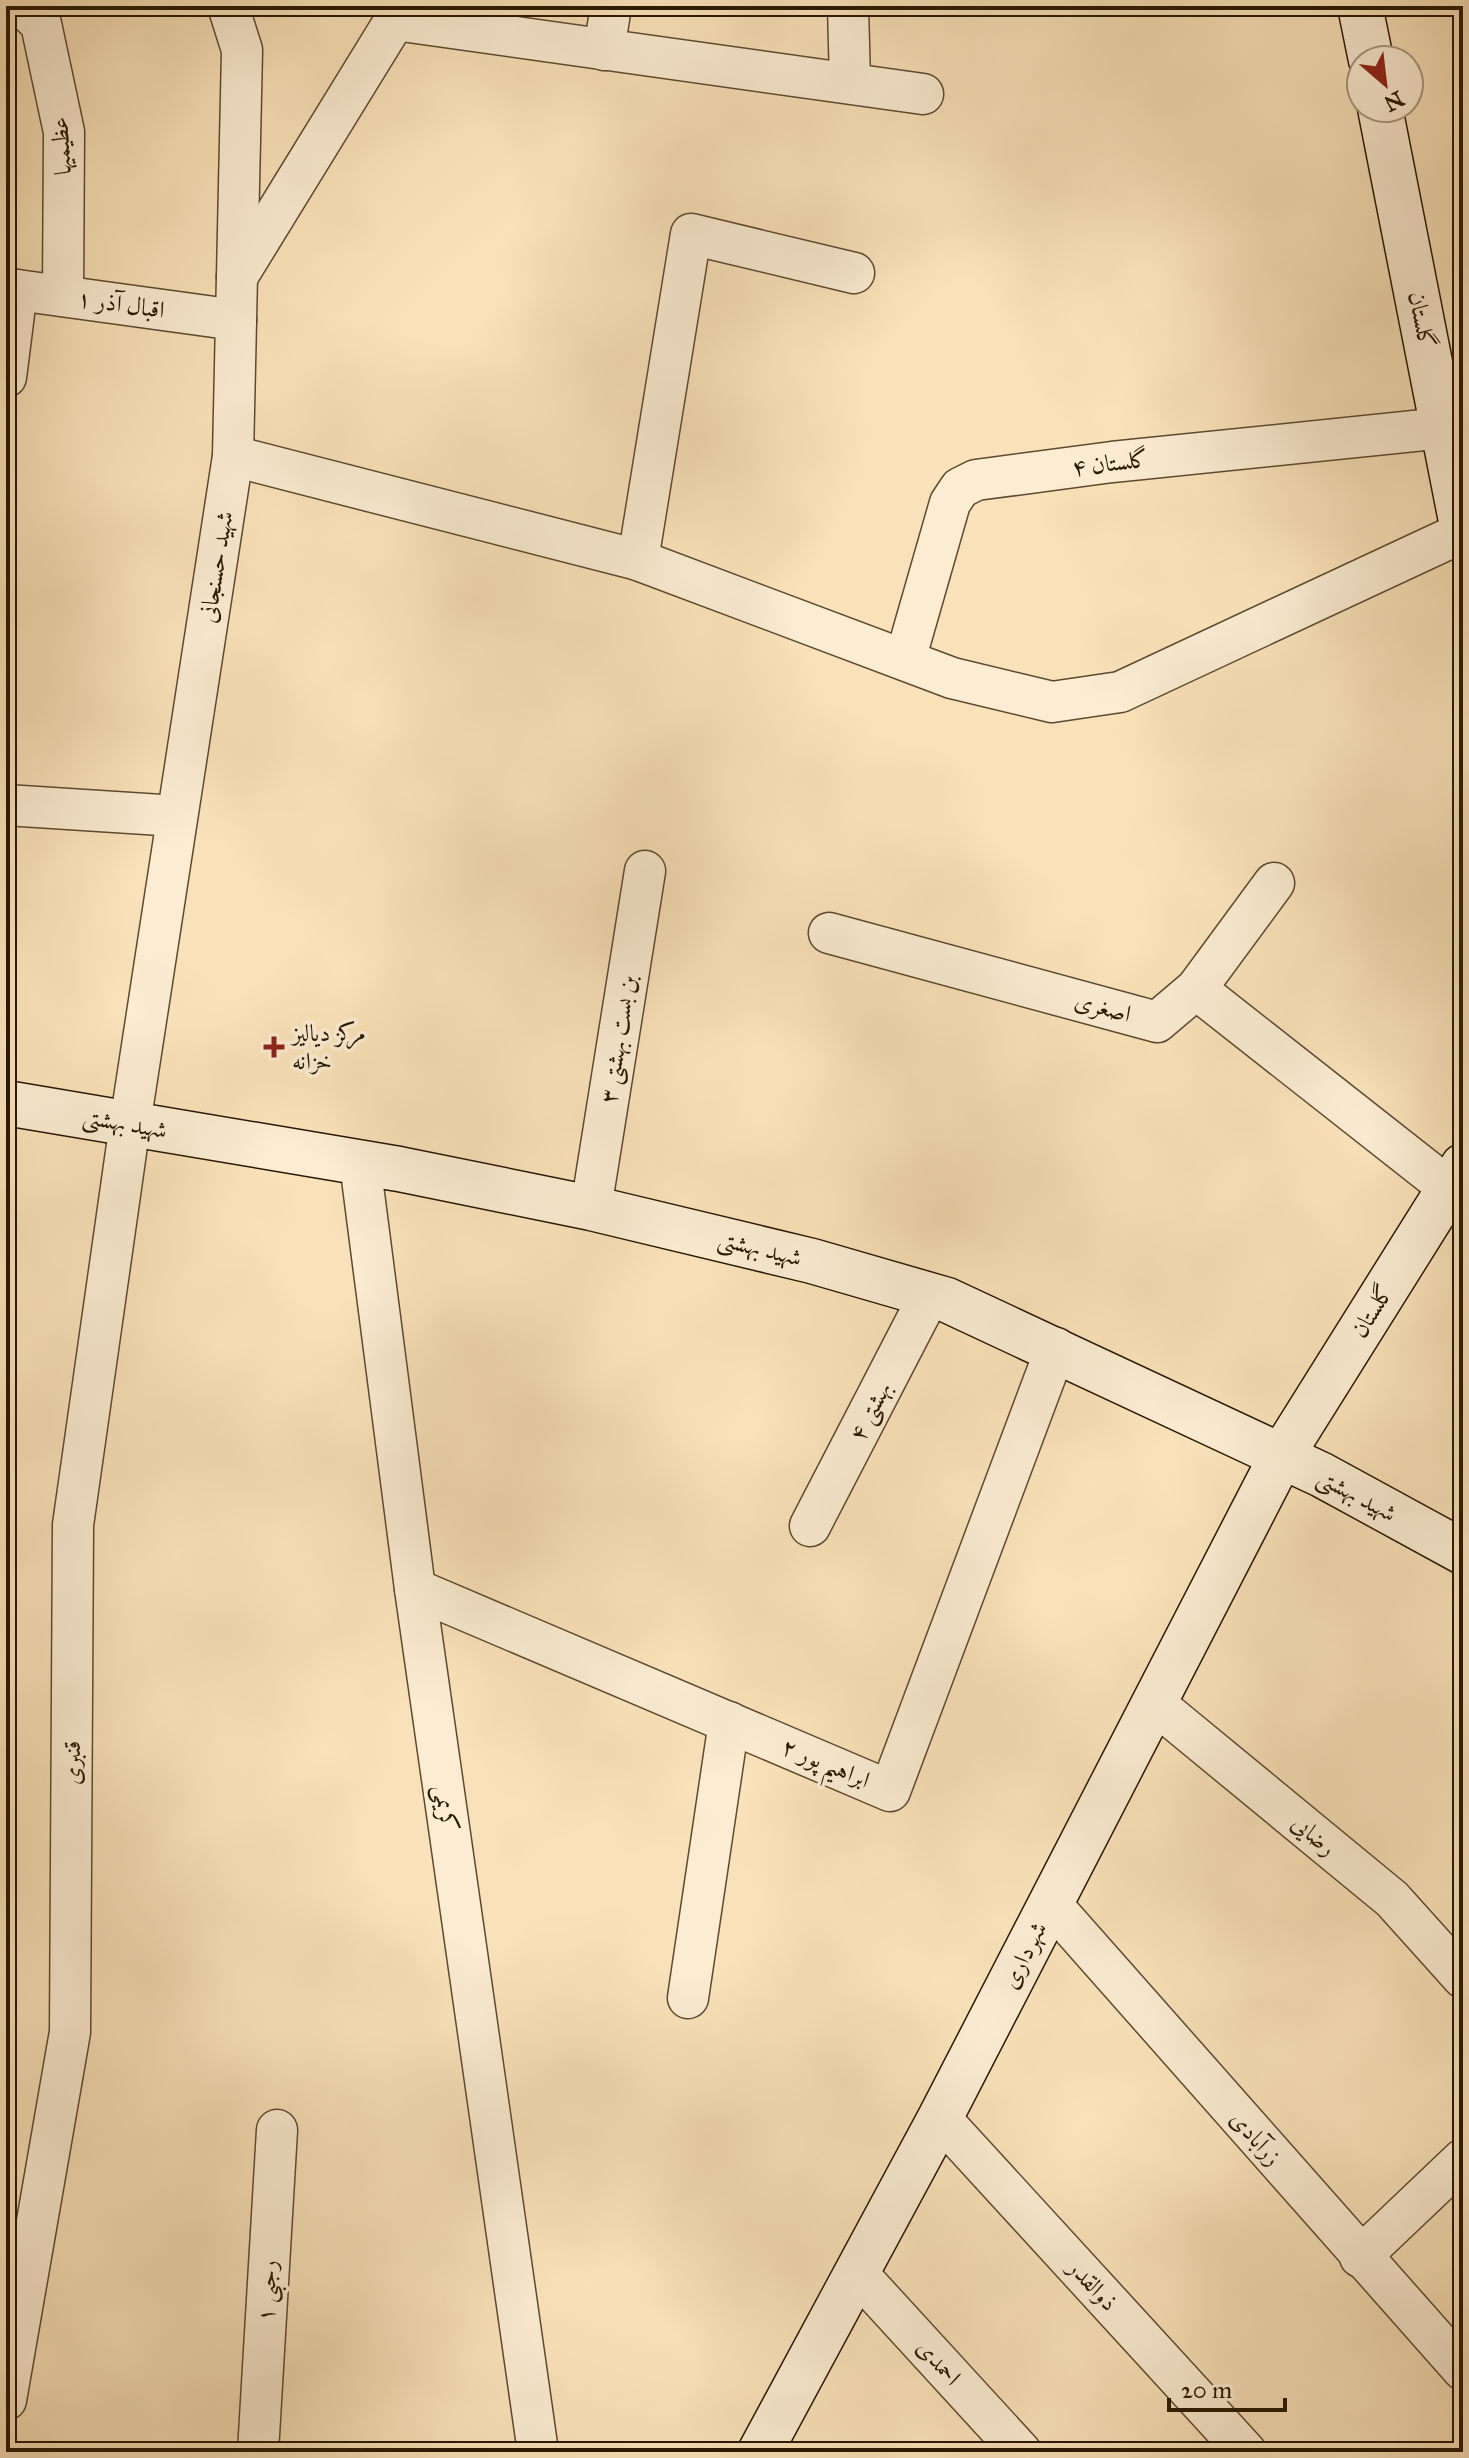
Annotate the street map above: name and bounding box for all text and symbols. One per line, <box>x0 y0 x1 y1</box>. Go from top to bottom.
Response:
north arrow <box>1345 44 1425 124</box>
text: N <box>1379 85 1409 118</box>
street label: عظیمیها <box>44 116 78 176</box>
street label: اقبال آذر ۱ <box>75 283 167 325</box>
street label: گلستان <box>1402 289 1442 351</box>
street label: گلستان ۴ <box>1070 443 1150 483</box>
street label: شهید حسنجانی <box>192 509 240 625</box>
street label: بن بست بهشتی ۳ <box>593 972 645 1106</box>
street label: اصغری <box>1071 985 1135 1029</box>
place label: مرکز دیالیز خزانه <box>289 1018 366 1076</box>
marker: مرکز دیالیز خزانه <box>263 1036 285 1058</box>
street label: شهید بهشتی <box>80 1101 170 1147</box>
street label: شهید بهشتی <box>714 1223 805 1275</box>
street label: گلستان <box>1344 1279 1400 1343</box>
street label: بهشتی ۴ <box>842 1376 899 1447</box>
street label: شهید بهشتی <box>1311 1462 1402 1530</box>
street label: ابراهیم پور ۲ <box>774 1731 875 1803</box>
street label: قنبری <box>57 1741 87 1785</box>
street label: کریمی <box>426 1783 464 1834</box>
street label: رضایی <box>1285 1808 1343 1862</box>
street label: شهرداری <box>994 1916 1054 1994</box>
street label: زرآبادی <box>1224 2104 1288 2172</box>
street label: ذوالقدر <box>1060 2251 1124 2317</box>
street label: رجبی ۱ <box>250 2259 289 2323</box>
street label: احمدی <box>910 2333 968 2391</box>
scale bar <box>1169 2362 1285 2412</box>
text: 20 m <box>1181 2375 1232 2405</box>

